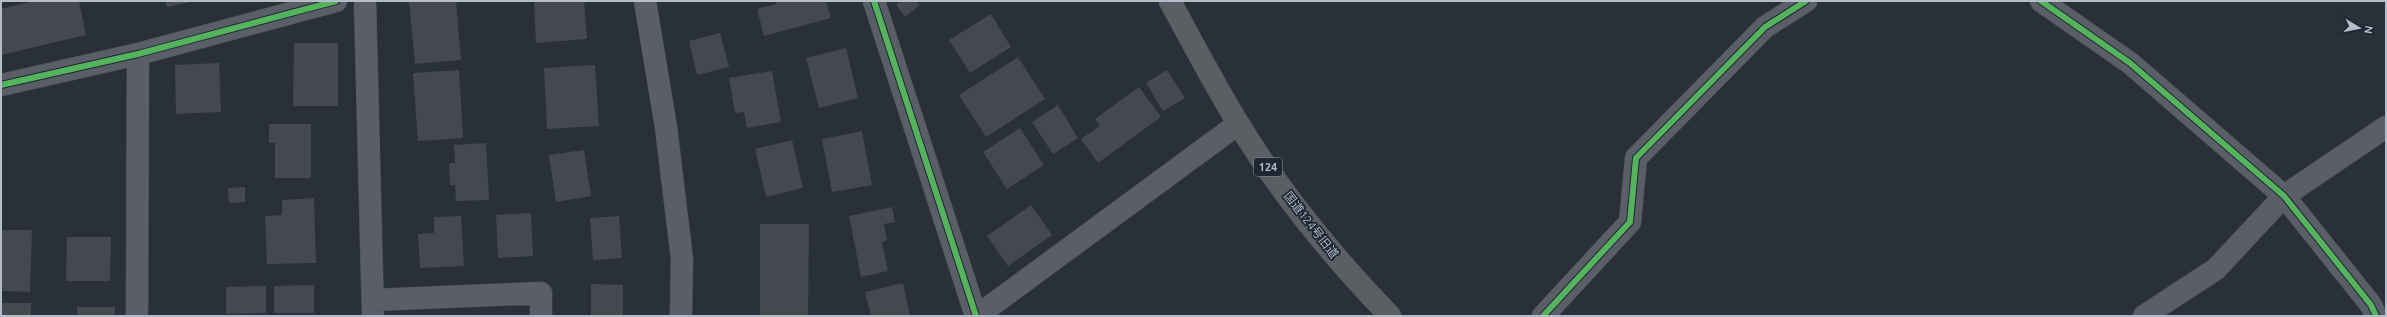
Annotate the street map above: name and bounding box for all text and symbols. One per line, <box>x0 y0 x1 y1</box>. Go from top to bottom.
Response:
north arrow <box>2339 8 2379 48</box>
text: N <box>2362 25 2375 35</box>
road number: 124 <box>1254 158 1282 176</box>
street label: 国道124号旧道 <box>1282 189 1341 260</box>

